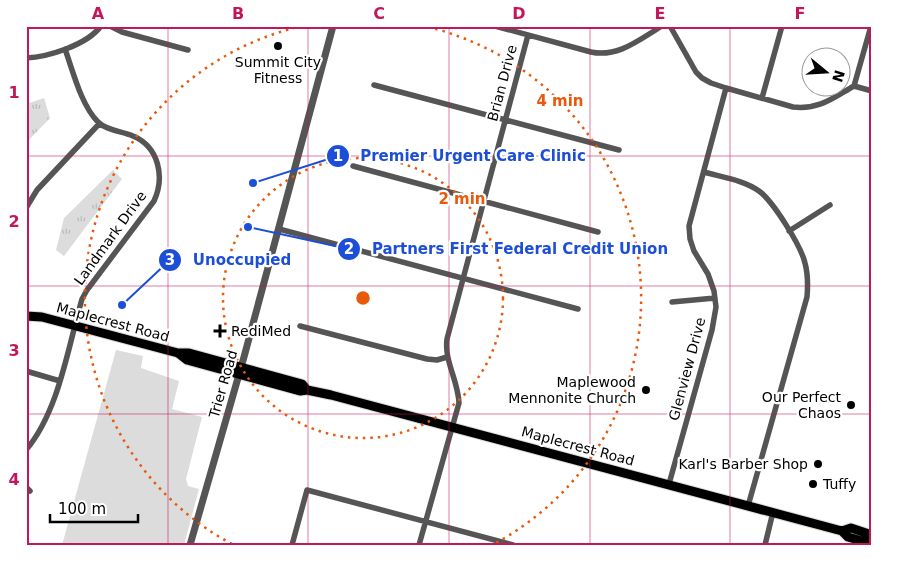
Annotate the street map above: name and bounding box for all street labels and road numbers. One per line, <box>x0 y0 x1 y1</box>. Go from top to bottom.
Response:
street label: Brian Drive <box>484 43 520 123</box>
street label: Landmark Drive <box>71 188 149 288</box>
street label: Maplecrest Road <box>55 299 171 345</box>
street label: Glenview Drive <box>666 316 708 422</box>
street label: Trier Road <box>205 348 240 421</box>
street label: Maplecrest Road <box>520 423 636 469</box>

